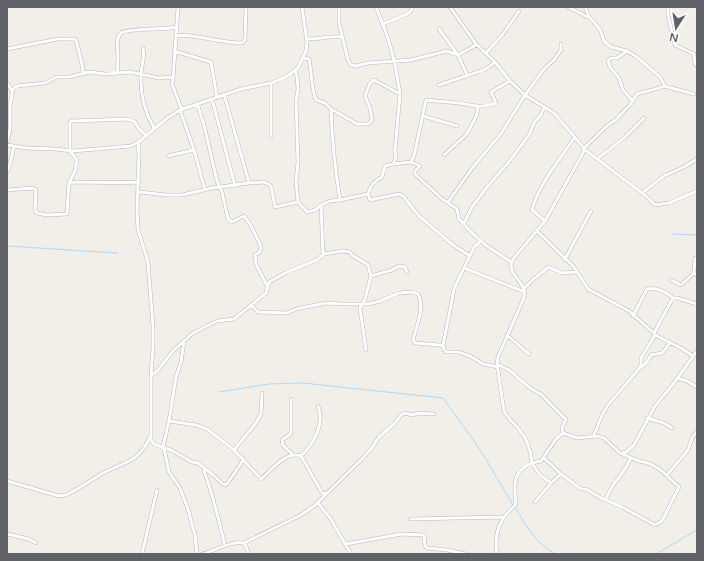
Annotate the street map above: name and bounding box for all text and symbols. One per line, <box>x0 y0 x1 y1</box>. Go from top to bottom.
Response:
north arrow <box>656 8 696 48</box>
text: N <box>668 30 680 45</box>

